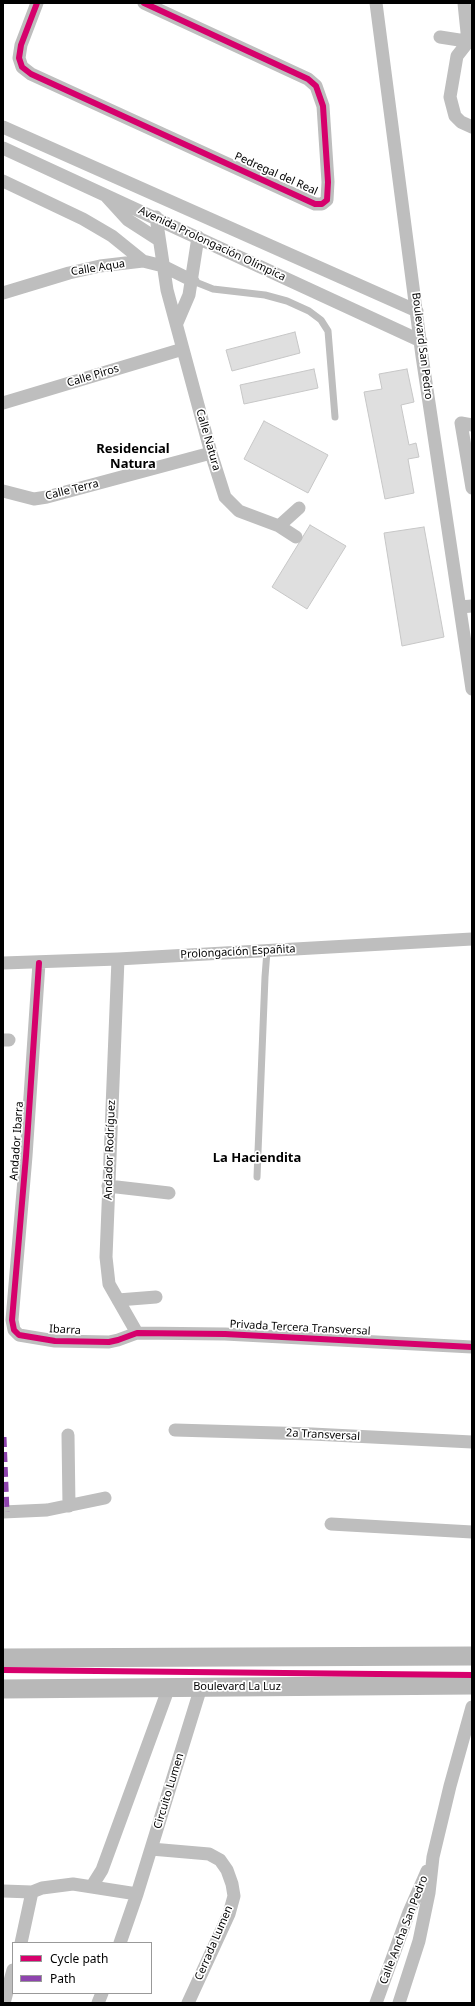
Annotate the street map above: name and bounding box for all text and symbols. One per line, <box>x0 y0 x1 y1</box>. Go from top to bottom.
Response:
street label: Pedregal del Real <box>232 150 320 198</box>
street label: Avenida Prolongación Olímpica <box>136 204 288 284</box>
street label: Calle Aqua <box>70 257 126 279</box>
street label: Boulevard San Pedro <box>409 292 435 400</box>
street label: Calle Piros <box>65 362 121 390</box>
street label: Calle Natura <box>193 408 223 472</box>
district label: Residencial Natura <box>96 441 170 472</box>
street label: Calle Terra <box>44 477 100 503</box>
street label: Prolongación Españita <box>180 942 296 962</box>
street label: Andador Rodríguez <box>102 1100 118 1200</box>
street label: Andador Ibarra <box>8 1101 26 1181</box>
district label: La Haciendita <box>213 1150 301 1166</box>
street label: Privada Tercera Transversal <box>229 1318 371 1338</box>
street label: Ibarra <box>49 1323 81 1337</box>
street label: 2a Transversal <box>286 1426 360 1444</box>
street label: Boulevard La Luz <box>193 1680 281 1694</box>
street label: Circuito Lumen <box>151 1752 187 1830</box>
street label: Calle Ancha San Pedro <box>377 1874 431 1986</box>
street label: Cerrada Lumen <box>192 1904 236 1982</box>
legend <box>12 1942 152 1994</box>
text: Cycle path <box>50 1950 108 1967</box>
text: Path <box>50 1970 76 1987</box>

